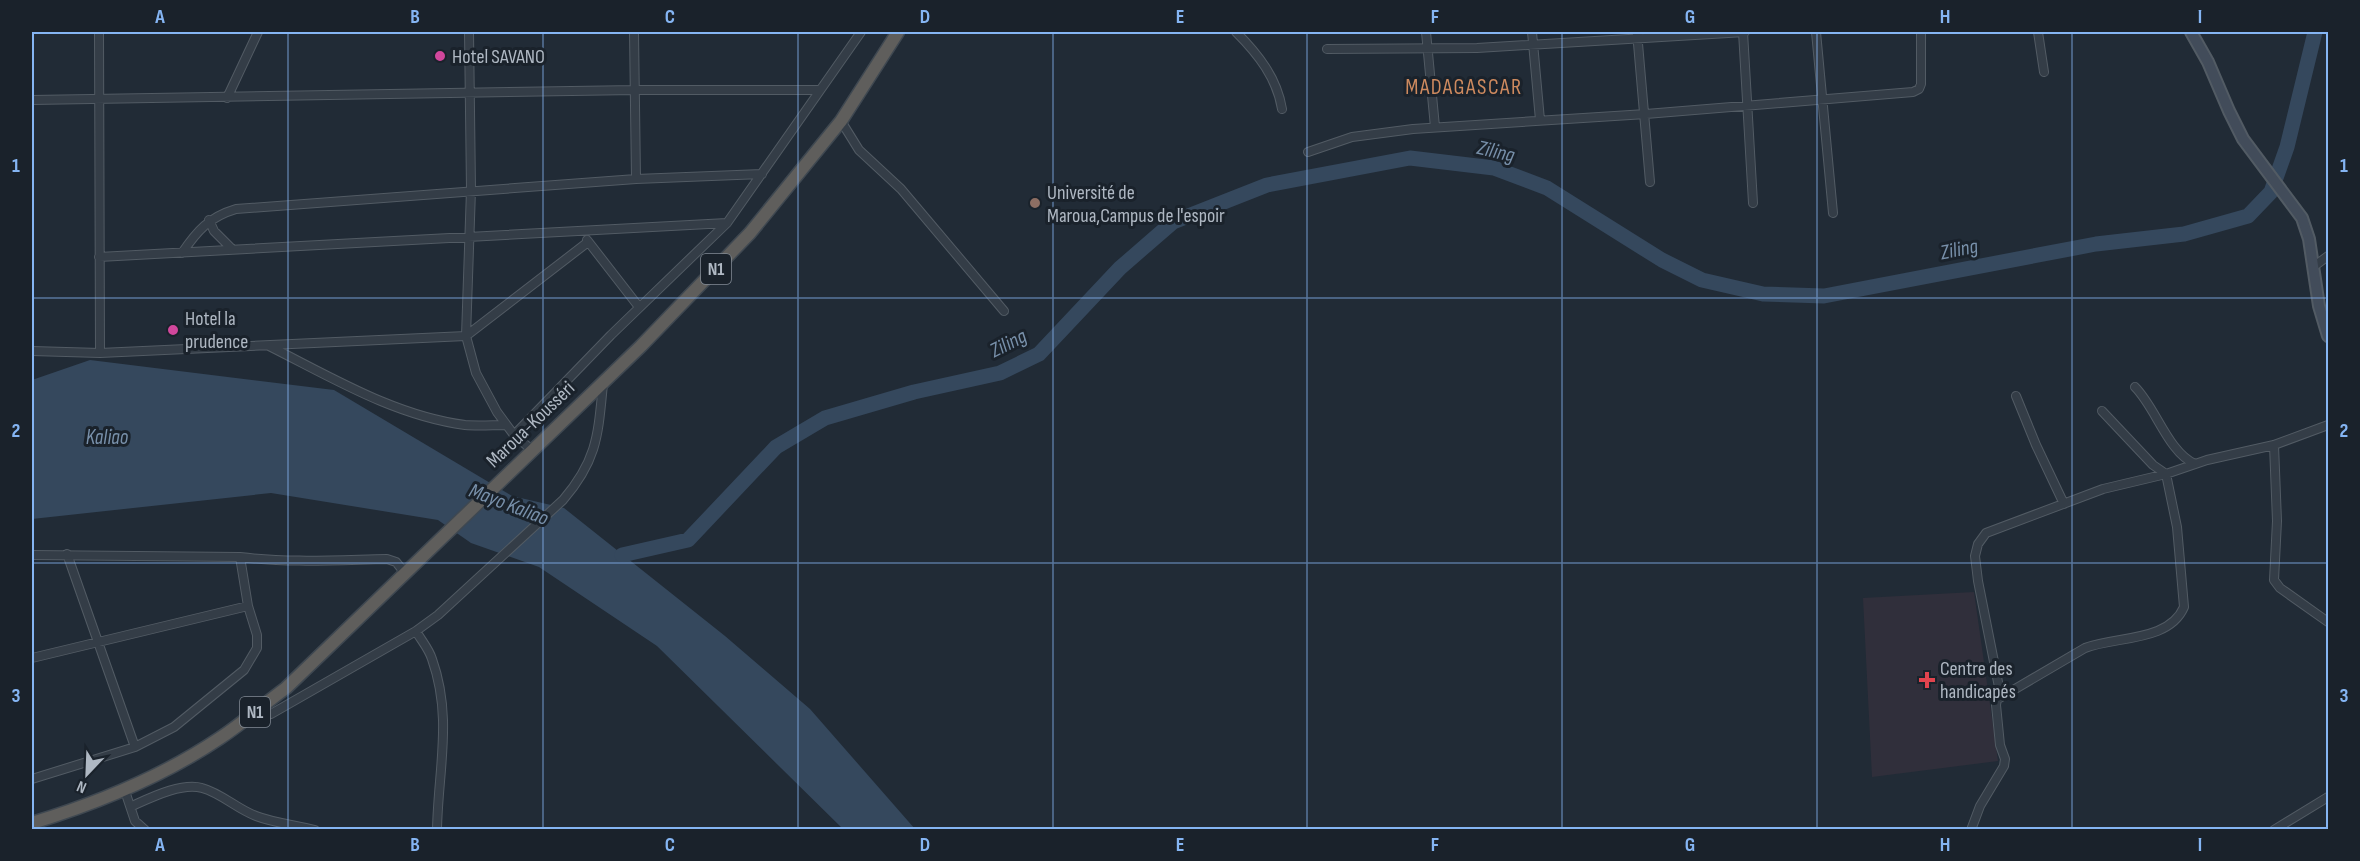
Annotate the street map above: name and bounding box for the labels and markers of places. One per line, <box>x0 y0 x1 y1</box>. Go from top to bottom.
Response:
place label: Hotel SAVANO <box>452 45 545 69</box>
marker: Hotel SAVANO <box>433 49 447 63</box>
place label: Université de Maroua,Campus de l'espoir <box>1047 181 1225 228</box>
marker: Université de Maroua,Campus de l'espoir <box>1028 196 1042 210</box>
place label: Hotel la prudence <box>185 307 248 354</box>
marker: Hotel la prudence <box>166 323 180 337</box>
place label: Centre des handicapés <box>1940 657 2016 704</box>
marker: Centre des handicapés <box>1918 671 1936 689</box>

